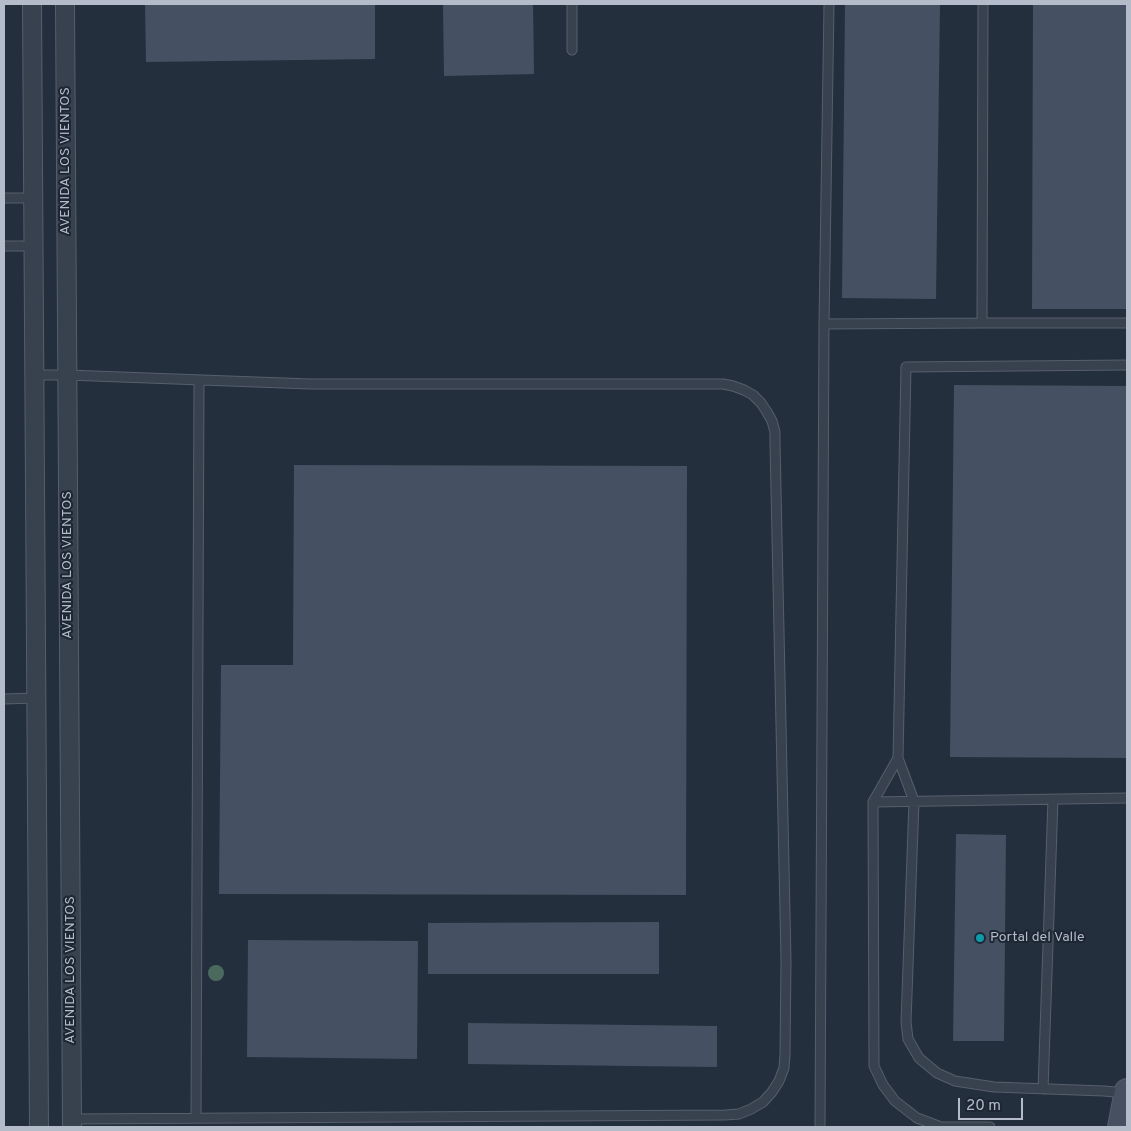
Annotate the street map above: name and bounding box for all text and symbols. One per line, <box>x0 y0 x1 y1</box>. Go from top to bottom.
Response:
street label: AVENIDA LOS VIENTOS <box>58 87 74 235</box>
street label: AVENIDA LOS VIENTOS <box>60 491 76 639</box>
street label: AVENIDA LOS VIENTOS <box>63 896 79 1044</box>
place label: Portal del Valle <box>990 930 1084 946</box>
marker: Portal del Valle <box>974 932 986 944</box>
scale bar <box>961 1088 1026 1120</box>
text: 20 m <box>966 1097 1001 1116</box>

